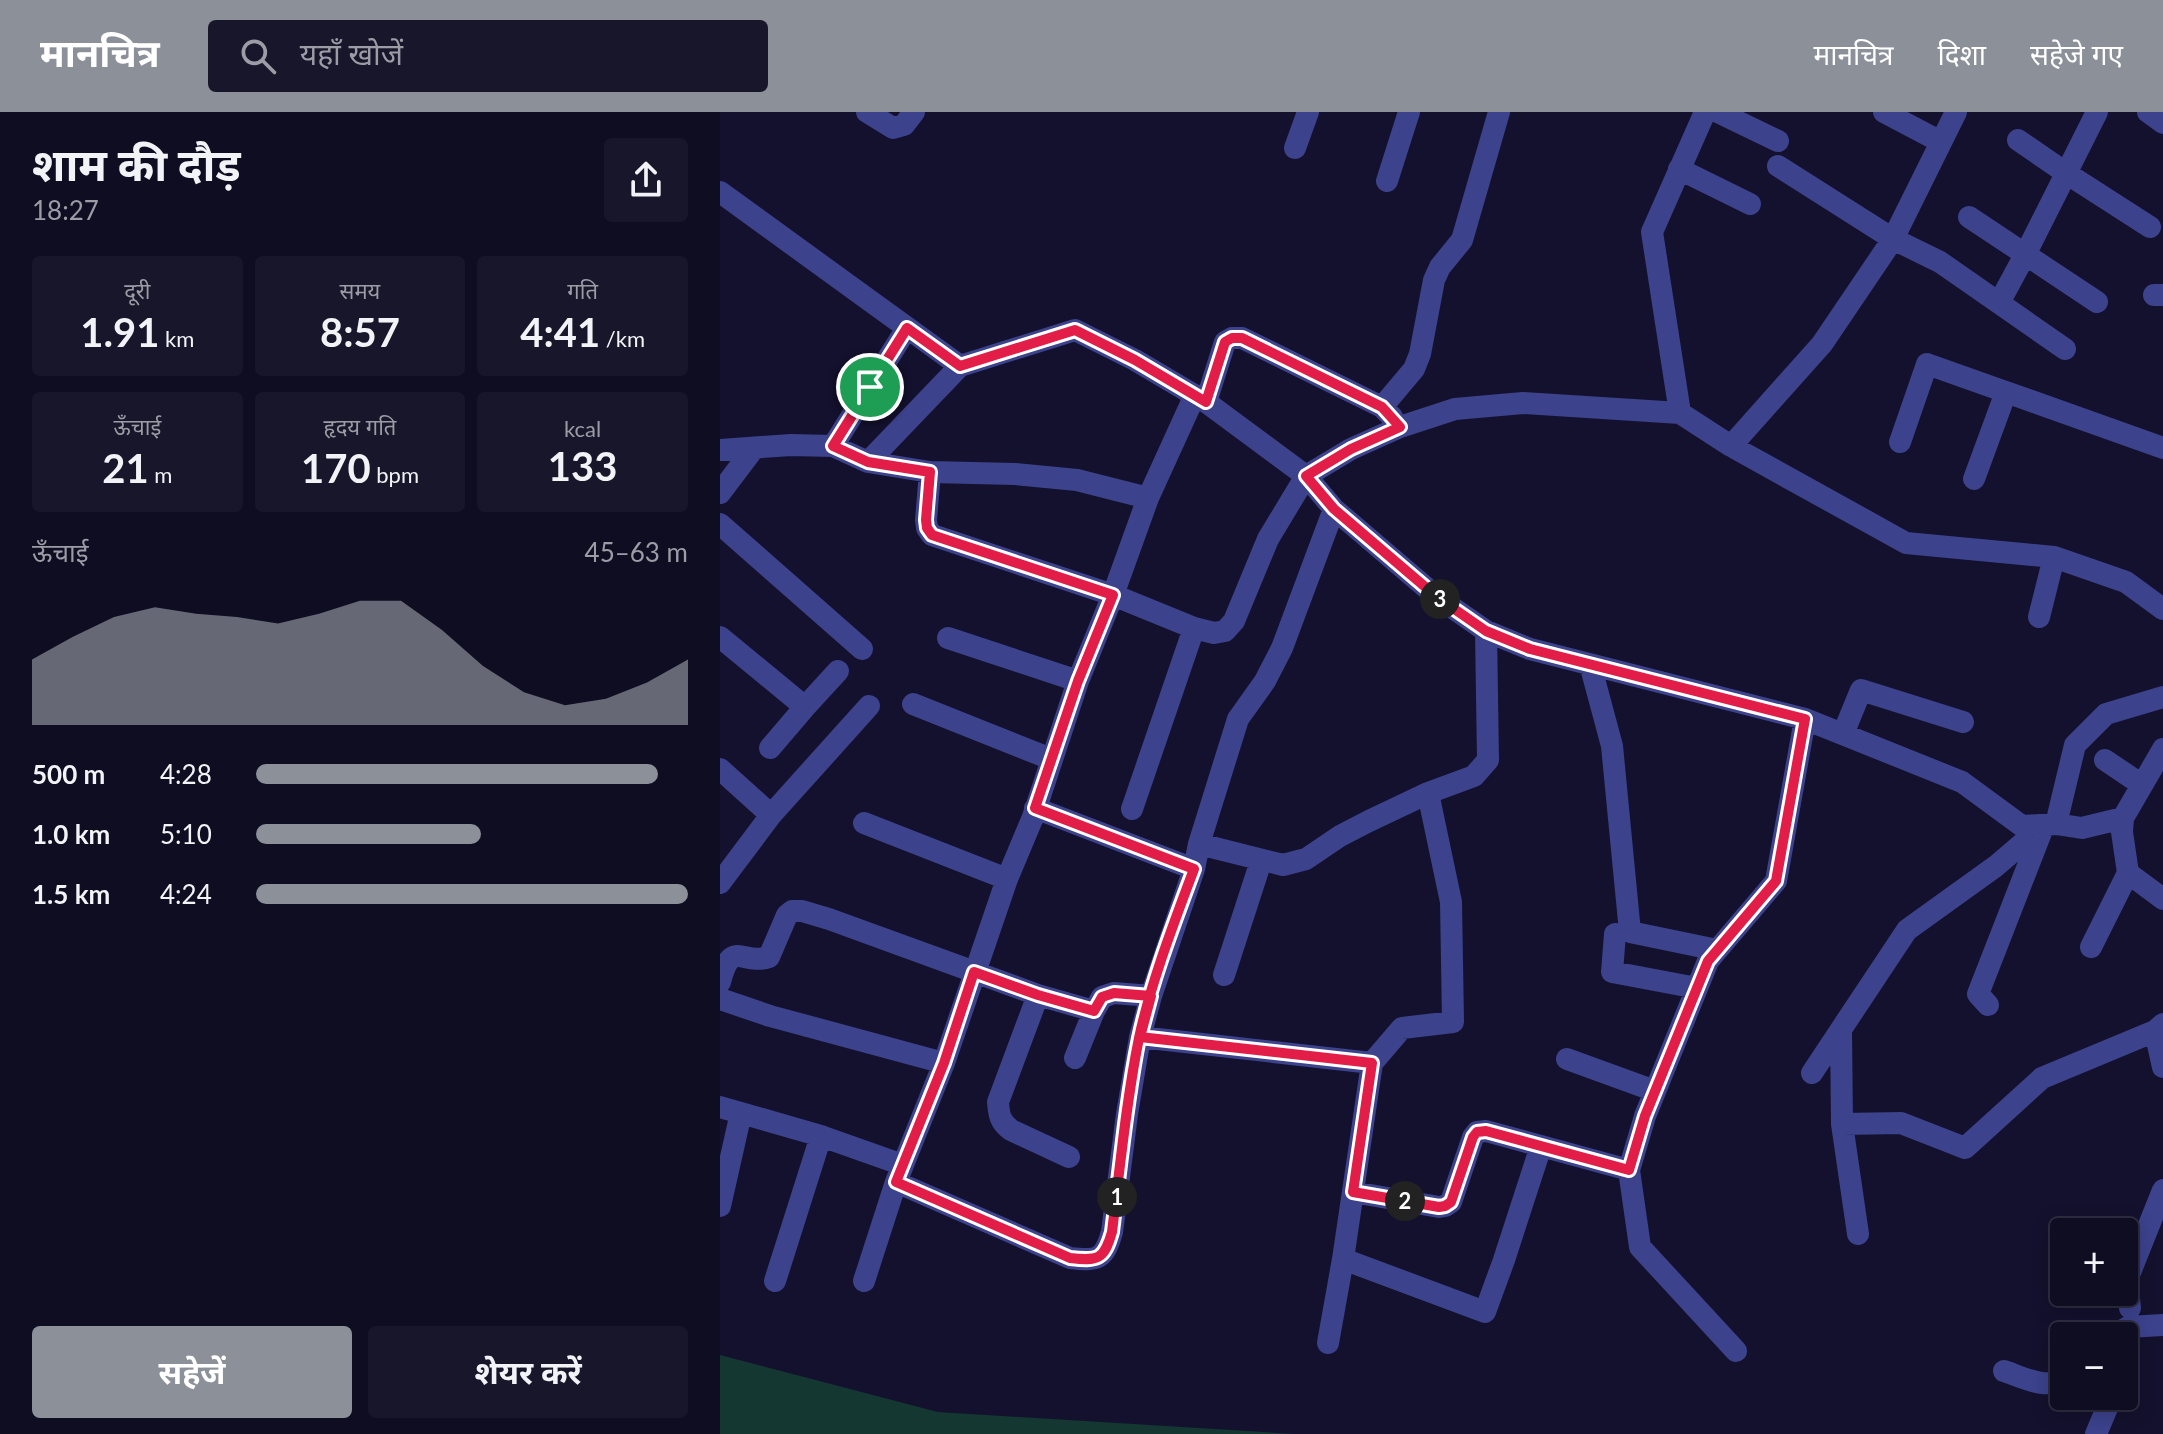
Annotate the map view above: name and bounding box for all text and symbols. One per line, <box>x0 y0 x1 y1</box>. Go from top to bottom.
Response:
search box <box>208 20 768 92</box>
text: मानचित्र <box>40 29 160 75</box>
icon: search <box>236 34 280 78</box>
text: यहाँ खोजें <box>300 35 403 71</box>
text: मानचित्र <box>1814 37 1894 71</box>
text: दिशा <box>1938 37 1986 71</box>
text: सहेजे गए <box>2030 37 2123 71</box>
text: शाम की दौड़ <box>32 138 241 190</box>
button: share <box>604 138 688 222</box>
text: 18:27 <box>32 194 99 226</box>
text: दूरी <box>124 277 151 304</box>
text: समय <box>340 277 380 304</box>
text: गति <box>567 277 598 304</box>
text: 1.91 <box>80 308 159 356</box>
text: 8:57 <box>320 308 400 356</box>
text: 4:41 <box>520 308 600 356</box>
text: km <box>159 325 194 352</box>
text: /km <box>600 325 645 352</box>
pin <box>836 353 904 421</box>
icon: arrive <box>848 365 892 409</box>
text: ऊँचाई <box>113 413 161 440</box>
text: हृदय गति <box>324 413 396 440</box>
text: kcal <box>564 415 601 442</box>
text: 133 <box>548 442 617 490</box>
text: 21 <box>102 444 149 492</box>
text: 170 <box>301 444 371 492</box>
text: m <box>149 461 172 488</box>
text: bpm <box>371 461 419 488</box>
text: ऊँचाई <box>32 536 88 568</box>
text: 45–63 m <box>585 536 688 568</box>
pin: 3 <box>1420 579 1460 619</box>
text: 3 <box>1434 585 1446 612</box>
text: 500 m <box>32 758 105 790</box>
text: 4:28 <box>160 758 212 790</box>
text: 1.0 km <box>32 818 110 850</box>
text: 5:10 <box>160 818 212 850</box>
text: 1.5 km <box>32 878 110 910</box>
text: 4:24 <box>160 878 212 910</box>
pin: 1 <box>1097 1177 1137 1217</box>
pin: 2 <box>1385 1181 1425 1221</box>
text: 1 <box>1111 1183 1123 1210</box>
text: 2 <box>1399 1187 1411 1214</box>
map controls <box>2050 1218 2138 1410</box>
button: + <box>2050 1218 2138 1306</box>
button: − <box>2050 1322 2138 1410</box>
button: सहेजें <box>32 1326 352 1418</box>
button: शेयर करें <box>368 1326 688 1418</box>

